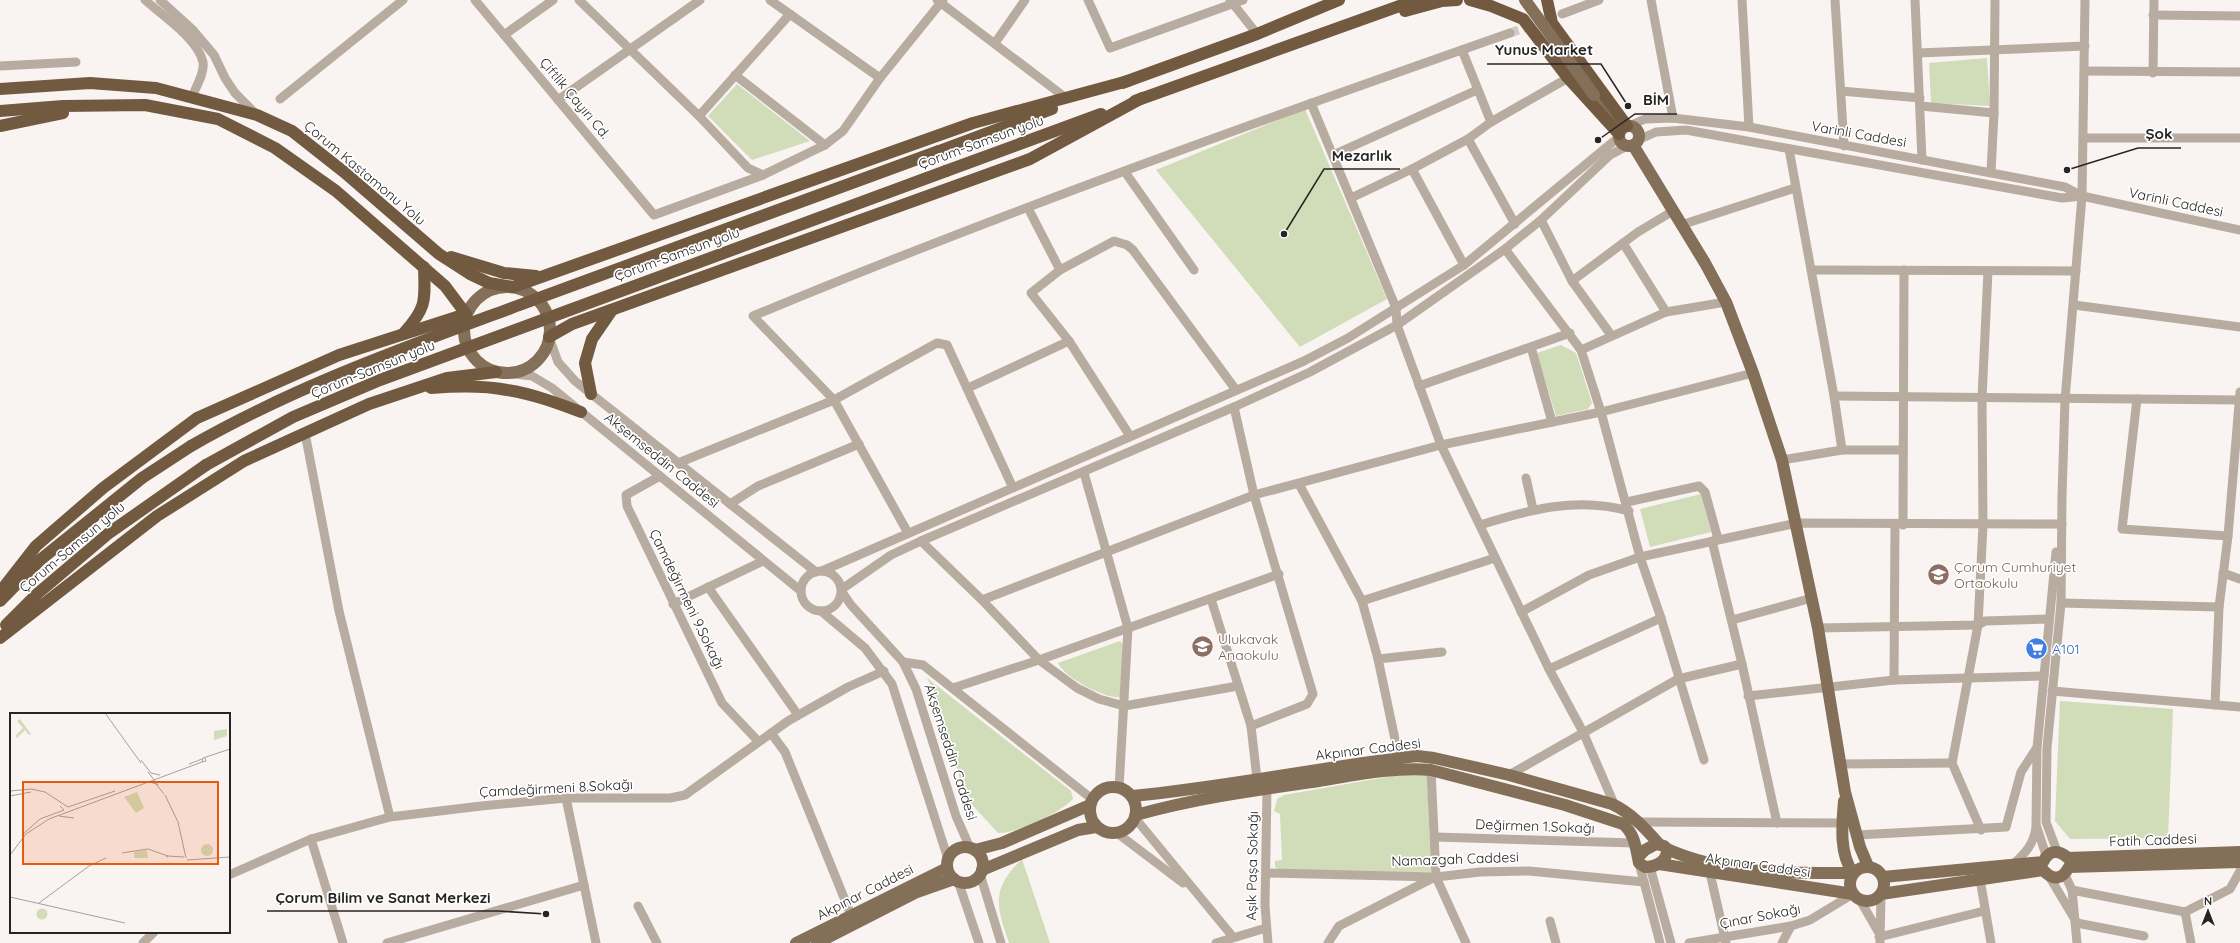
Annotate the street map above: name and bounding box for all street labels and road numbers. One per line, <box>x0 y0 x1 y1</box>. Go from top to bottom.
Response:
street label: Çiftlik Çayırı Cd. <box>536 54 614 142</box>
street label: Çorum-Samsun yolu <box>916 111 1046 173</box>
street label: Çorum Kastamonu Yolu <box>301 117 429 229</box>
street label: Varinli Caddesi <box>1810 117 1908 151</box>
street label: Varinli Caddesi <box>2127 183 2225 221</box>
street label: Çorum-Samsun yolu <box>612 223 742 285</box>
street label: Çorum-Samsun yolu <box>308 336 438 402</box>
street label: Akşemseddin Caddesi <box>601 408 723 512</box>
street label: Çorum-Samsun yolu <box>16 498 128 596</box>
street label: Çamdeğirmeni 9.Sokağı <box>645 526 729 672</box>
street label: Akşemseddin Caddesi <box>920 682 982 822</box>
street label: Akpınar Caddesi <box>1314 734 1422 764</box>
street label: Çamdeğirmeni 8.Sokağı <box>479 775 633 801</box>
street label: Aşık Paşa Sokağı <box>1242 811 1262 921</box>
street label: Değirmen 1.Sokağı <box>1475 815 1595 837</box>
street label: Fatih Caddesi <box>2109 829 2197 851</box>
street label: Namazgah Caddesi <box>1391 848 1519 870</box>
street label: Akpınar Caddesi <box>1704 849 1812 881</box>
street label: Akpınar Caddesi <box>814 860 916 924</box>
street label: Çınar Sokağı <box>1718 899 1802 933</box>

